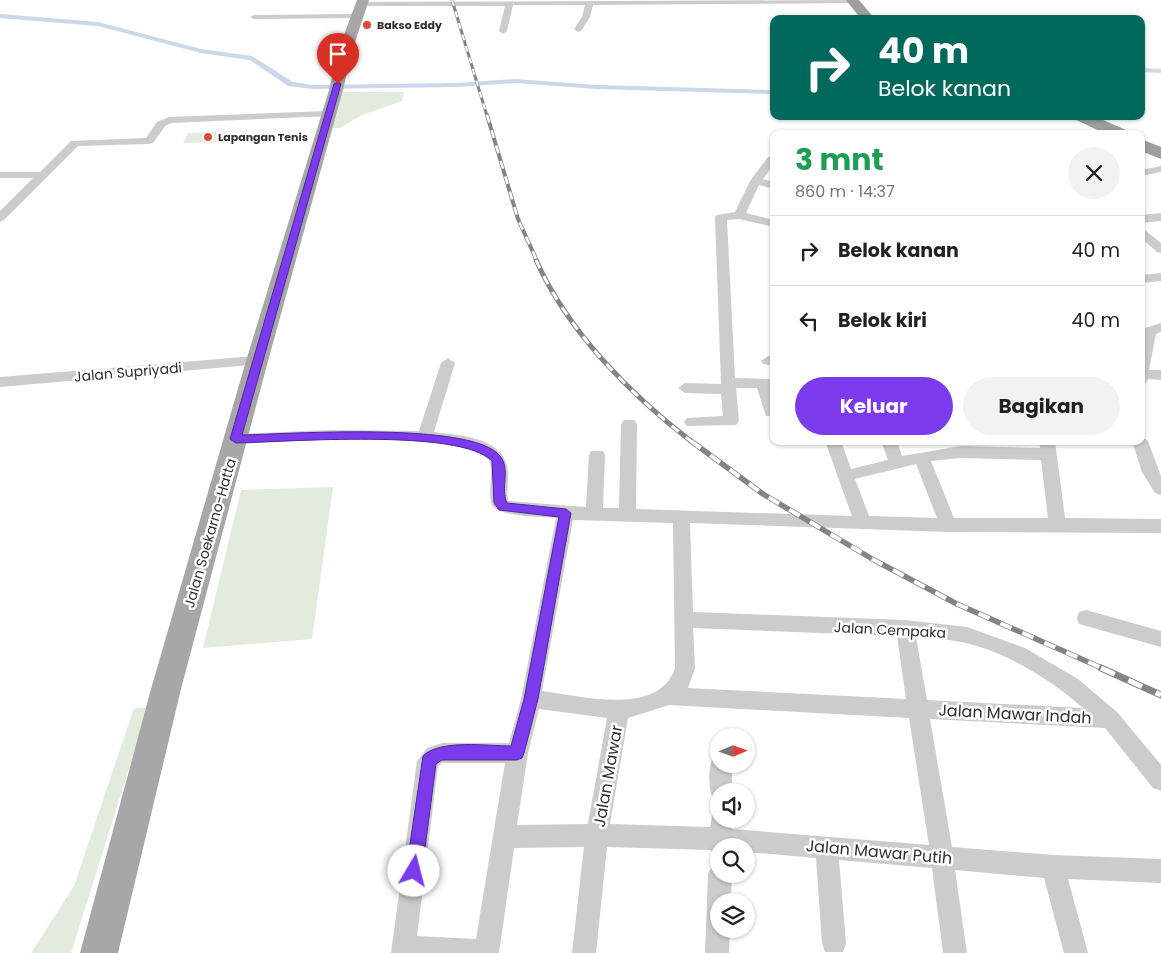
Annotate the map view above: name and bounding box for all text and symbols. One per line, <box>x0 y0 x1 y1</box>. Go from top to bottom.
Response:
place label: Bakso Eddy <box>377 17 442 33</box>
marker: Bakso Eddy <box>361 19 373 31</box>
text: 40 m <box>878 26 969 75</box>
pin <box>317 33 359 84</box>
icon: right <box>795 35 860 100</box>
icon: arrive <box>324 40 352 68</box>
text: Belok kanan <box>878 73 1011 104</box>
place label: Lapangan Tenis <box>218 129 308 145</box>
marker: Lapangan Tenis <box>202 131 214 143</box>
text: 3 mnt <box>795 138 884 181</box>
button: close <box>1068 147 1120 199</box>
text: 860 m · 14:37 <box>795 180 895 203</box>
icon: right <box>795 237 823 265</box>
text: Belok kanan <box>838 237 959 264</box>
text: 40 m <box>1071 237 1120 264</box>
icon: left <box>795 307 823 335</box>
text: Belok kiri <box>838 307 927 334</box>
text: 40 m <box>1071 307 1120 334</box>
street label: Jalan Supriyadi <box>73 357 183 387</box>
button: Keluar <box>795 377 953 435</box>
button: Bagikan <box>963 377 1120 435</box>
street label: Jalan Soekarno-Hatta <box>179 456 241 610</box>
street label: Jalan Cempaka <box>834 617 946 643</box>
street label: Jalan Mawar Indah <box>938 699 1092 729</box>
street label: Jalan Mawar <box>588 723 628 829</box>
north arrow <box>710 728 755 772</box>
map controls <box>710 728 755 938</box>
button: sound <box>710 783 755 828</box>
street label: Jalan Mawar Putih <box>805 834 953 870</box>
button: search <box>710 838 755 883</box>
position arrow <box>387 844 439 896</box>
button: layers <box>710 893 755 938</box>

